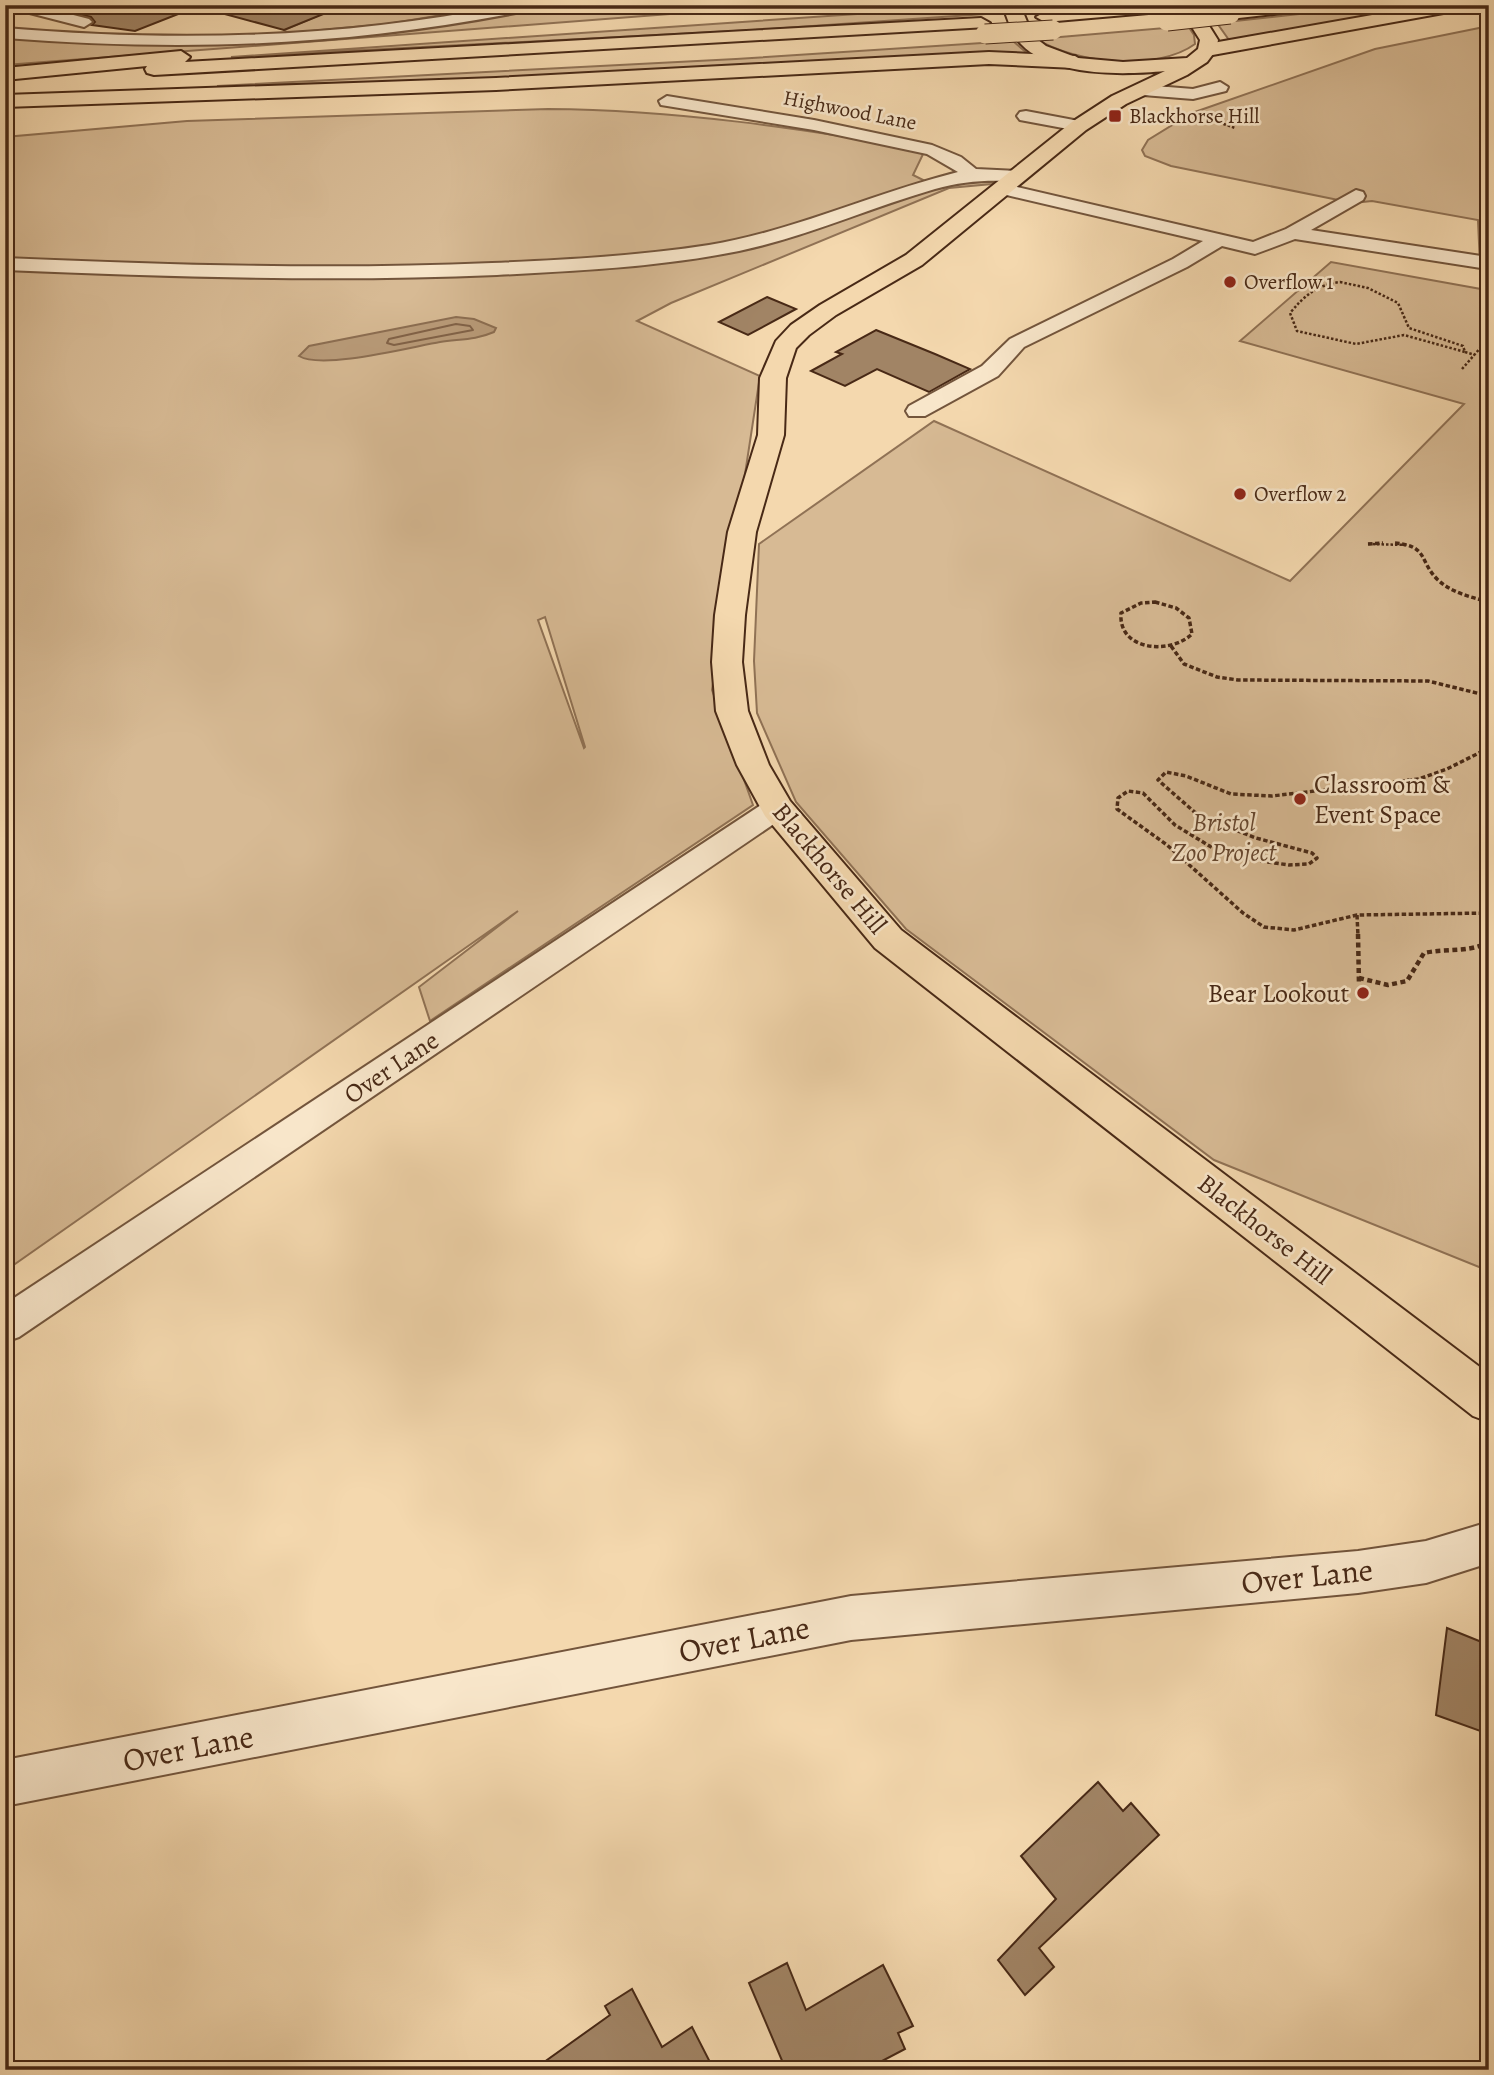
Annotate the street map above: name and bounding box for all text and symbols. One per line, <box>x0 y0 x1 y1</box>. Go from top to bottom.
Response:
street label: Highwood Lane <box>781 83 919 137</box>
place label: Blackhorse Hill <box>1129 102 1259 130</box>
marker: Blackhorse Hill <box>1107 108 1123 124</box>
place label: Overflow 1 <box>1244 268 1334 296</box>
marker: Overflow 1 <box>1222 274 1238 290</box>
place label: Overflow 2 <box>1254 480 1346 508</box>
marker: Overflow 2 <box>1232 486 1248 502</box>
place label: Classroom & Event Space <box>1314 767 1451 832</box>
marker: Classroom & Event Space <box>1292 791 1308 807</box>
street label: Blackhorse Hill <box>764 795 895 941</box>
park label: Bristol Zoo Project <box>1172 805 1278 870</box>
place label: Bear Lookout <box>1208 976 1349 1011</box>
marker: Bear Lookout <box>1355 985 1371 1001</box>
street label: Over Lane <box>337 1023 446 1112</box>
street label: Blackhorse Hill <box>1190 1166 1339 1293</box>
street label: Over Lane <box>1239 1547 1375 1605</box>
street label: Over Lane <box>675 1605 813 1673</box>
street label: Over Lane <box>119 1714 257 1782</box>

